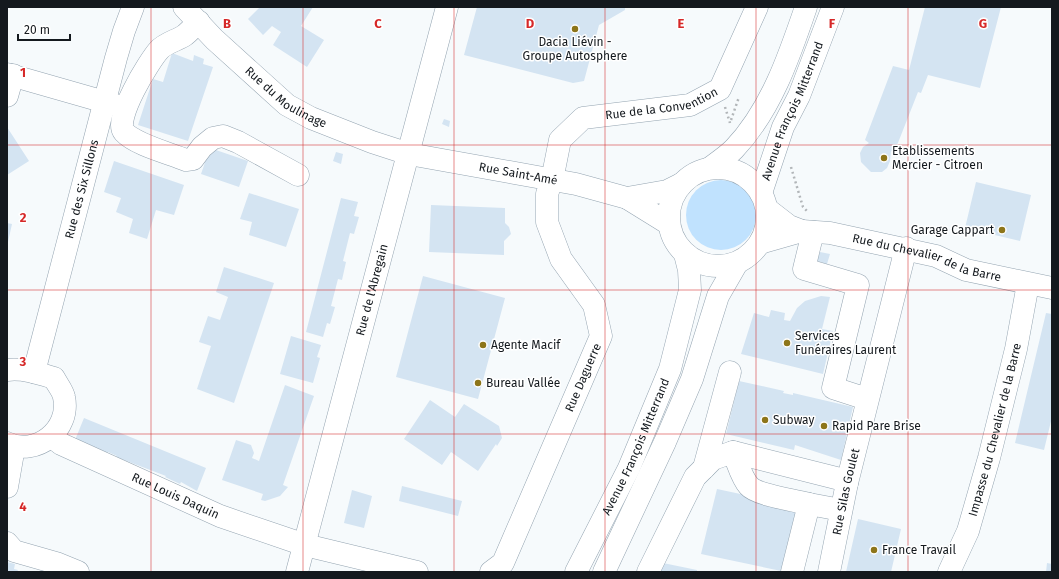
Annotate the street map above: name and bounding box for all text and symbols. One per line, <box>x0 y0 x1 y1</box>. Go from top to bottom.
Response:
scale bar <box>18 16 70 42</box>
text: B <box>223 16 231 31</box>
text: C <box>374 16 382 31</box>
text: D <box>526 16 535 31</box>
text: E <box>678 16 685 31</box>
text: F <box>829 16 836 31</box>
text: G <box>979 16 987 31</box>
text: 20 m <box>24 23 50 37</box>
marker: Dacia Liévin - Groupe Autosphere <box>570 24 580 34</box>
place label: Dacia Liévin - Groupe Autosphere <box>523 35 627 63</box>
street label: Avenue François Mitterrand <box>759 40 826 182</box>
street label: Rue du Moulinage <box>242 64 329 130</box>
text: 1 <box>20 65 26 80</box>
street label: Rue de la Convention <box>604 85 720 122</box>
street label: Rue des Six Sillons <box>62 138 102 240</box>
place label: Etablissements Mercier - Citroen <box>892 144 983 172</box>
marker: Etablissements Mercier - Citroen <box>879 153 889 163</box>
street label: Rue Saint-Amé <box>478 160 559 188</box>
text: 2 <box>20 210 27 225</box>
place label: Garage Cappart <box>911 223 995 237</box>
marker: Garage Cappart <box>997 225 1007 235</box>
street label: Rue du Chevalier de la Barre <box>851 231 1003 284</box>
street label: Rue de l'Abregain <box>353 242 391 337</box>
place label: Services Funéraires Laurent <box>795 329 897 357</box>
place label: Agente Macif <box>491 338 561 352</box>
marker: Services Funéraires Laurent <box>782 338 792 348</box>
marker: Agente Macif <box>478 340 488 350</box>
street label: Rue Daguerre <box>562 341 604 414</box>
street label: Impasse du Chevalier de la Barre <box>966 342 1024 518</box>
text: 3 <box>19 354 27 369</box>
place label: Bureau Vallée <box>486 376 560 390</box>
street label: Avenue François Mitterrand <box>599 376 672 517</box>
marker: Bureau Vallée <box>473 378 483 388</box>
place label: Subway <box>773 413 814 427</box>
marker: Subway <box>760 415 770 425</box>
place label: Rapid Pare Brise <box>832 419 921 433</box>
marker: Rapid Pare Brise <box>819 421 829 431</box>
street label: Rue Silas Goulet <box>830 446 863 536</box>
street label: Rue Louis Daquin <box>129 470 221 522</box>
text: 4 <box>19 499 27 514</box>
place label: France Travail <box>882 543 956 557</box>
marker: France Travail <box>869 545 879 555</box>

